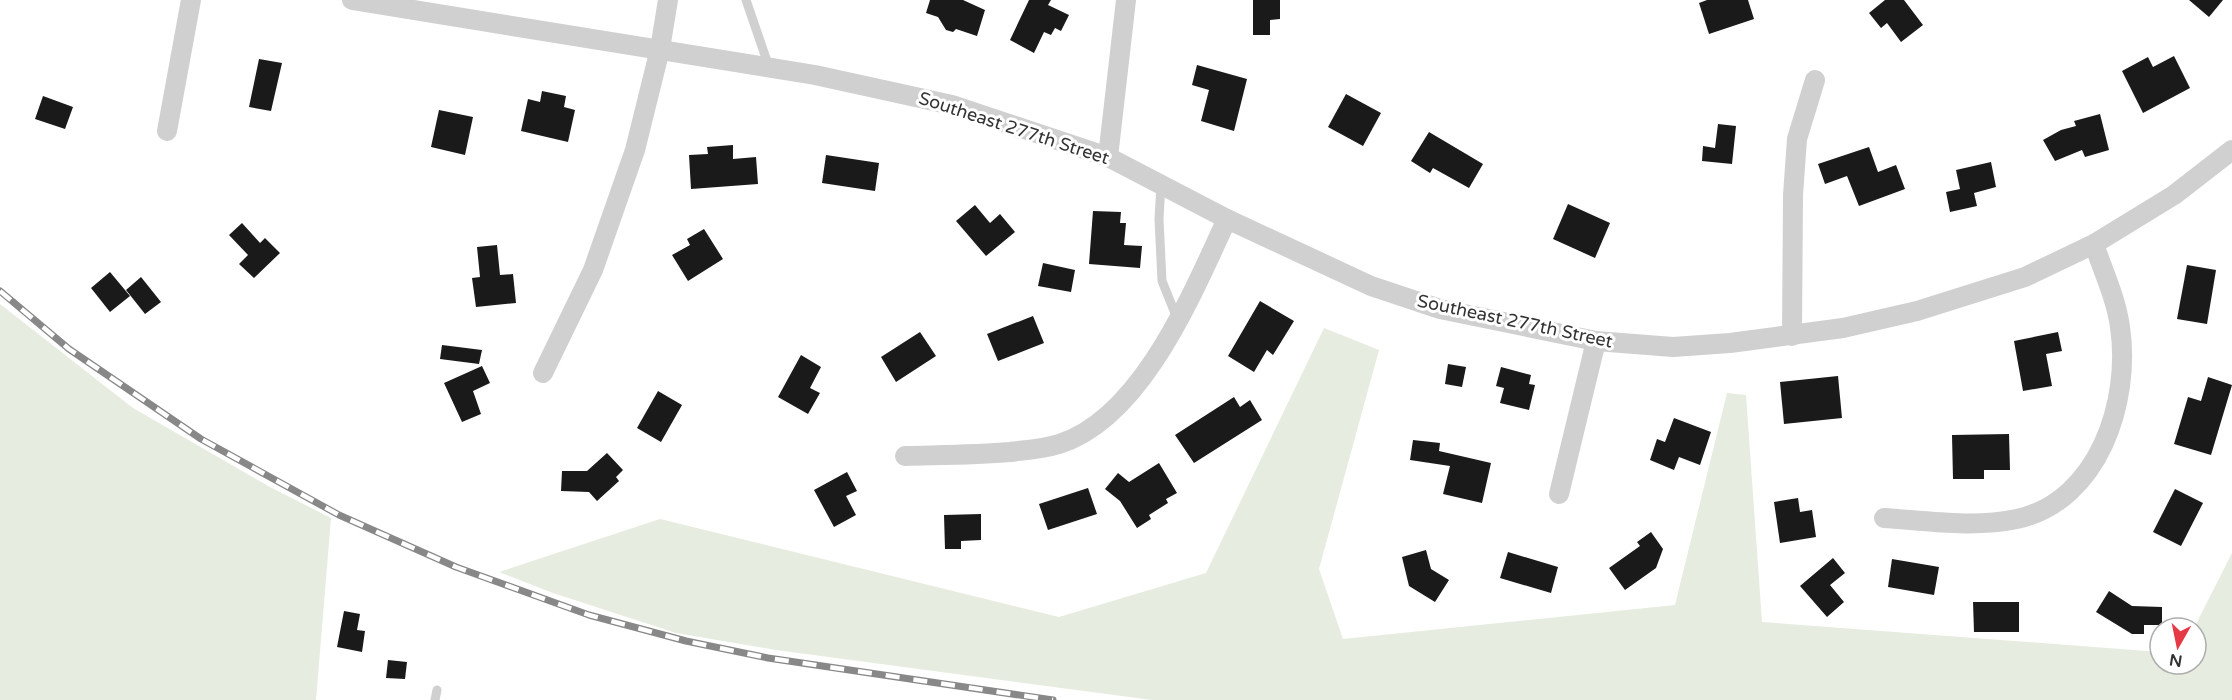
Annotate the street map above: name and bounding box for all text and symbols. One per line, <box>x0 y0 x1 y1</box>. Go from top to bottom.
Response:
street label: Southeast 277th Street <box>916 87 1112 169</box>
street label: Southeast 277th Street <box>1415 290 1615 352</box>
north arrow <box>2148 616 2208 676</box>
text: N <box>2168 649 2184 671</box>

